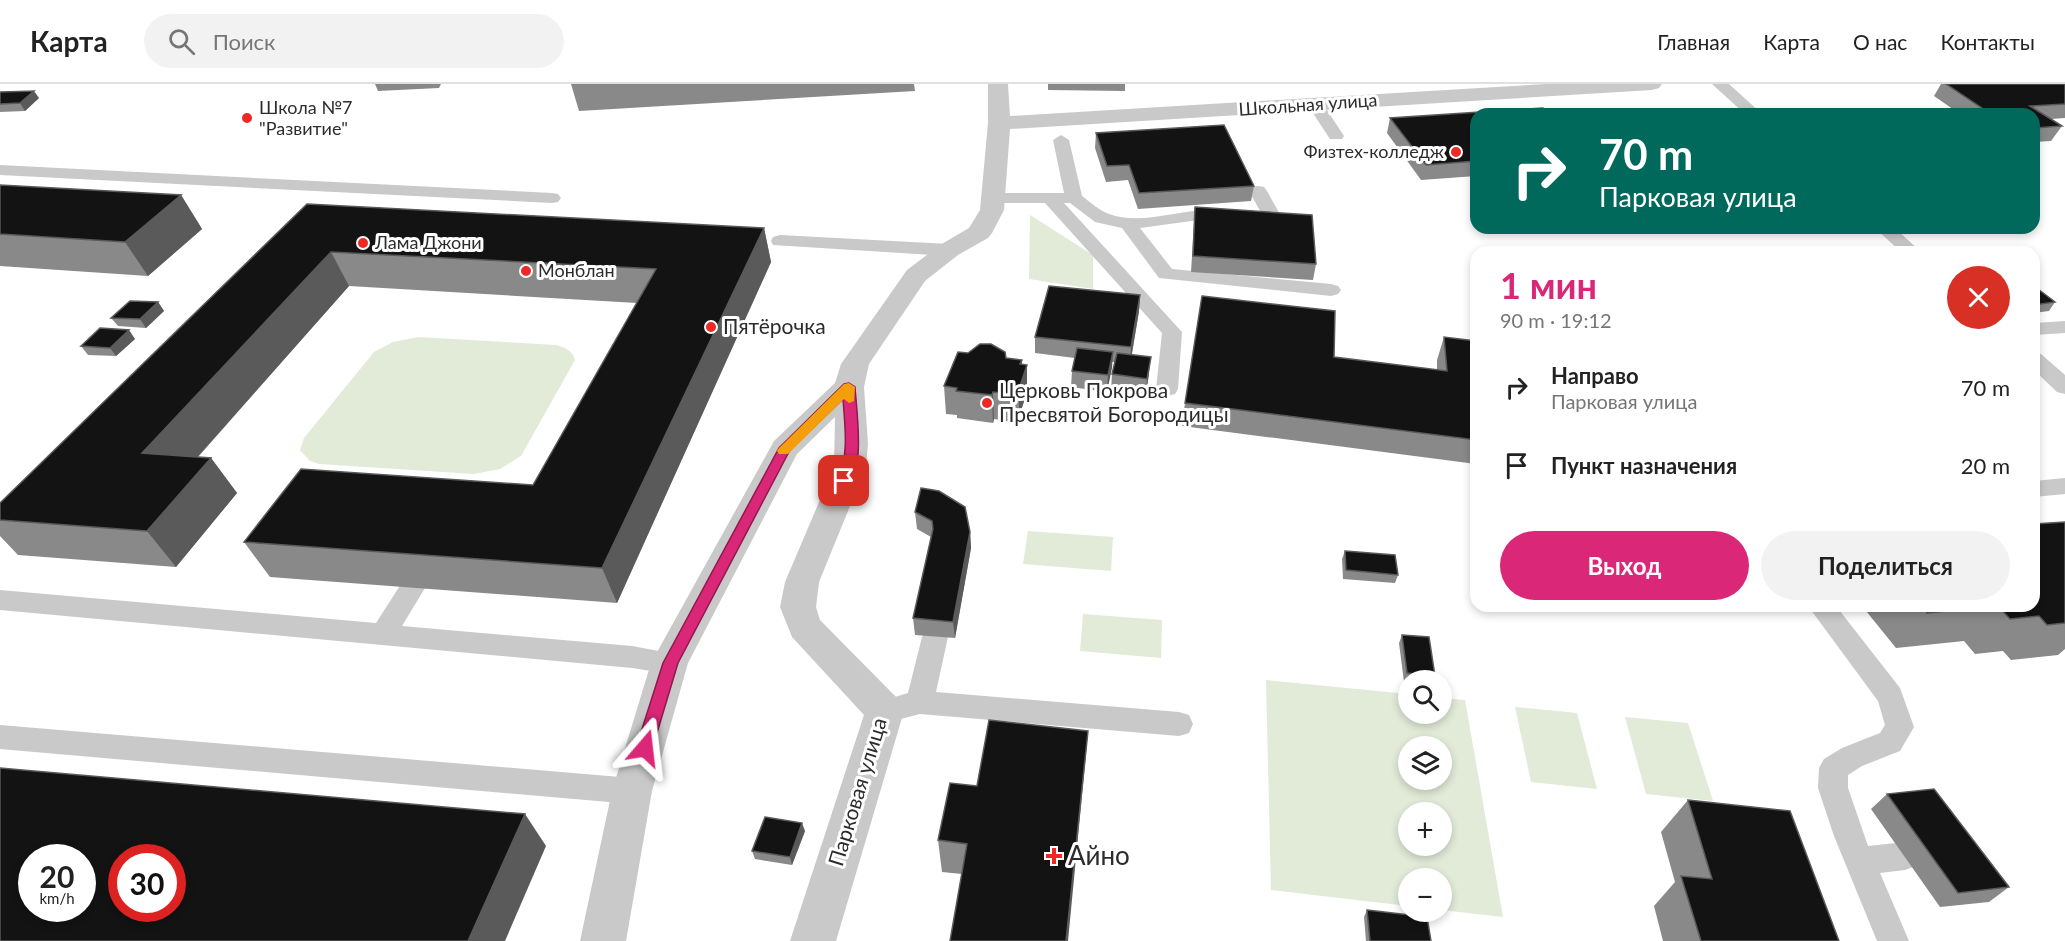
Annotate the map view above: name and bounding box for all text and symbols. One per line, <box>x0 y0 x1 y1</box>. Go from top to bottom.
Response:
search box <box>144 14 564 68</box>
text: Карта <box>30 24 108 58</box>
icon: search <box>165 25 198 58</box>
text: Поиск <box>213 28 276 55</box>
text: Главная <box>1657 29 1730 54</box>
text: Карта <box>1763 29 1820 54</box>
text: О нас <box>1853 29 1907 54</box>
text: Контакты <box>1940 29 2035 54</box>
street label: Школьная улица <box>1238 88 1378 120</box>
place label: Школа №7 "Развитие" <box>259 96 353 139</box>
marker: Школа №7 "Развитие" <box>240 111 254 125</box>
text: 70 m <box>1599 129 1693 179</box>
icon: right <box>1500 132 1578 210</box>
place label: Физтех-колледж <box>1304 140 1444 162</box>
marker: Физтех-колледж <box>1449 145 1463 159</box>
text: Парковая улица <box>1599 180 1797 213</box>
place label: Лама Джони <box>374 231 482 253</box>
marker: Лама Джони <box>356 236 370 250</box>
place label: Монблан <box>538 259 615 281</box>
text: 1 мин <box>1500 263 1597 307</box>
marker: Монблан <box>519 264 533 278</box>
button: close <box>1947 266 2010 329</box>
text: 90 m · 19:12 <box>1500 308 1612 332</box>
place label: Пятёрочка <box>723 313 826 338</box>
marker: Пятёрочка <box>704 320 718 334</box>
text: Направо <box>1551 362 1639 389</box>
icon: right <box>1500 371 1533 404</box>
text: 70 m <box>1961 374 2010 401</box>
place label: Церковь Покрова Пресвятой Богородицы <box>999 377 1229 426</box>
text: Парковая улица <box>1551 389 1697 413</box>
marker: Церковь Покрова Пресвятой Богородицы <box>980 396 994 410</box>
icon: arrive <box>1500 449 1533 482</box>
text: Пункт назначения <box>1551 452 1737 479</box>
text: 20 m <box>1961 452 2010 479</box>
pin <box>818 455 869 506</box>
icon: arrive <box>827 464 860 497</box>
button: Выход <box>1500 531 1749 600</box>
button: Поделиться <box>1761 531 2010 600</box>
map controls <box>1398 670 1452 922</box>
button: search <box>1398 670 1452 724</box>
street label: Парковая улица <box>822 714 891 869</box>
position arrow <box>613 716 677 780</box>
button: layers <box>1398 736 1452 790</box>
button: + <box>1398 802 1452 856</box>
place label: Айно <box>1068 839 1130 871</box>
speed limit sign: 30 <box>108 844 186 922</box>
marker: Айно <box>1045 847 1063 865</box>
text: 20 <box>40 858 74 894</box>
button: − <box>1398 868 1452 922</box>
text: km/h <box>39 889 75 907</box>

